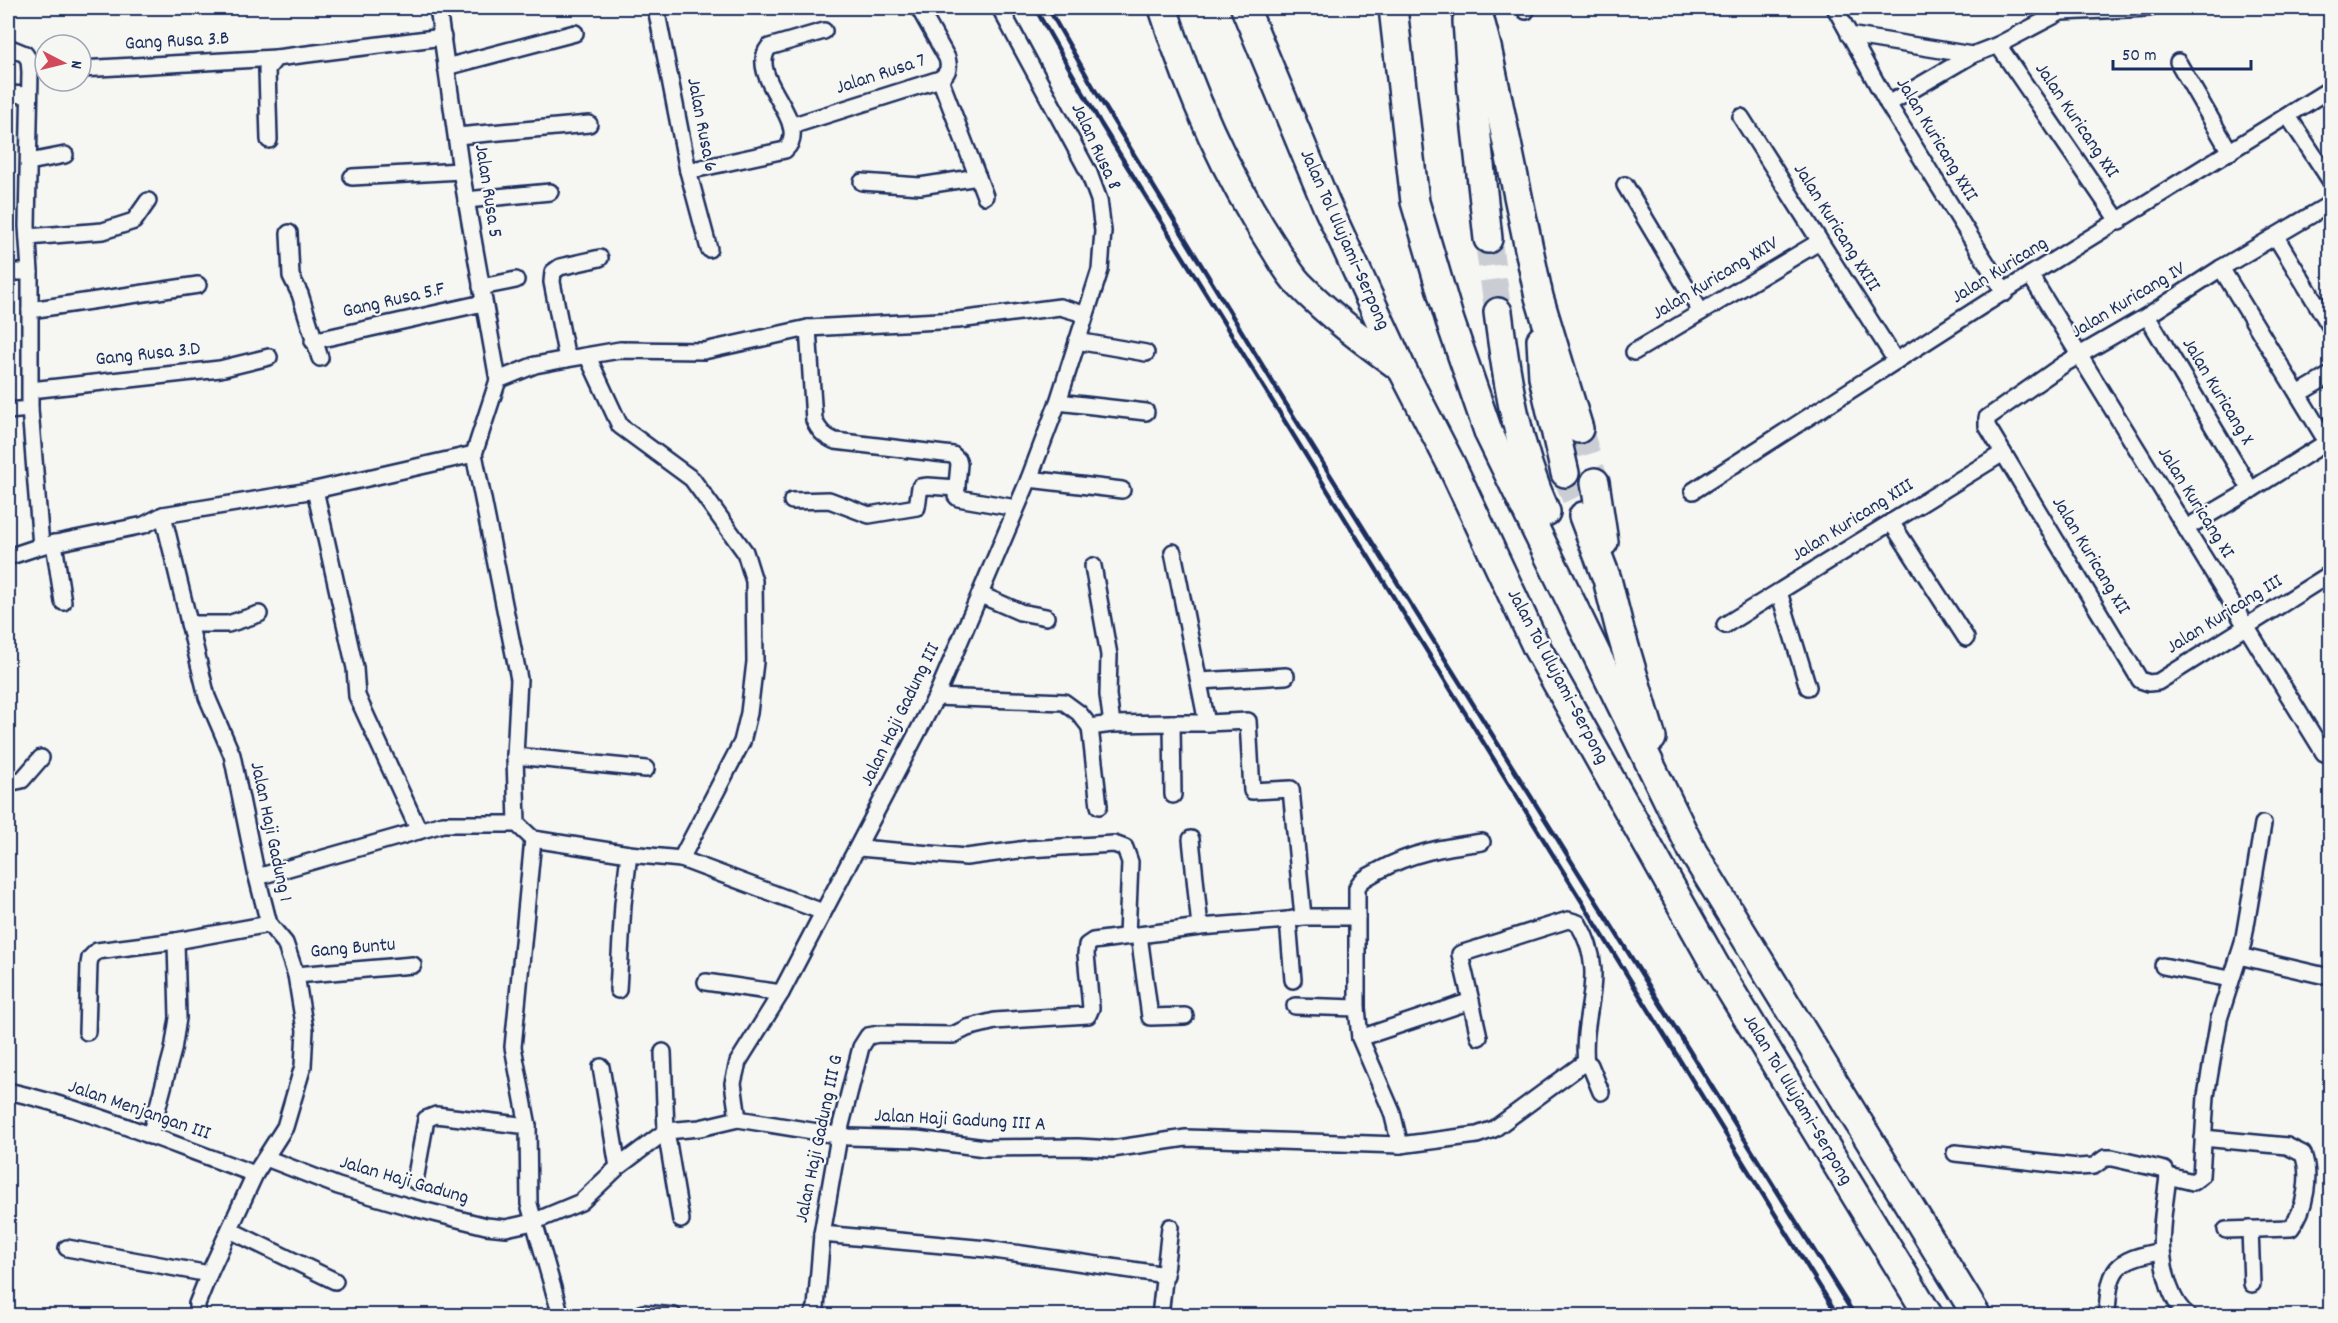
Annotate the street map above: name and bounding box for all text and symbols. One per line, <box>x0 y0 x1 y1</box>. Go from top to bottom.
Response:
street label: Gang Rusa 3.B <box>124 25 230 59</box>
north arrow <box>33 33 93 93</box>
scale bar <box>2113 33 2251 71</box>
text: 50 m <box>2122 44 2157 69</box>
street label: Jalan Rusa 7 <box>832 47 930 103</box>
street label: Jalan Kuricang XXI <box>2027 58 2125 184</box>
text: N <box>63 59 87 70</box>
street label: Jalan Kuricang XXII <box>1888 73 1984 207</box>
street label: Jalan Rusa 6 <box>678 76 724 174</box>
street label: Jalan Rusa 8 <box>1063 99 1127 195</box>
street label: Jalan Rusa 5 <box>466 142 508 240</box>
street label: Jalan Tol Ulujami–Serpong <box>1292 145 1396 335</box>
street label: Jalan Kuricang XXIII <box>1785 159 1887 297</box>
street label: Jalan Kuricang XXIV <box>1647 230 1785 328</box>
street label: Jalan Kuricang <box>1946 230 2054 312</box>
street label: Jalan Kuricang IV <box>2066 255 2192 346</box>
street label: Gang Rusa 5.F <box>340 276 448 326</box>
street label: Jalan Kuricang X <box>2174 333 2260 451</box>
street label: Gang Rusa 3.D <box>94 336 202 374</box>
street label: Jalan Kuricang XI <box>2150 442 2240 564</box>
street label: Jalan Kuricang XIII <box>1787 472 1919 570</box>
street label: Jalan Kuricang XII <box>2044 492 2136 620</box>
street label: Jalan Kuricang III <box>2162 568 2288 662</box>
street label: Jalan Tol Ulujami–Serpong <box>1499 584 1615 770</box>
street label: Jalan Haji Gadung III <box>854 639 948 791</box>
street label: Jalan Haji Gadung 1 <box>242 760 298 904</box>
street label: Gang Buntu <box>309 931 397 967</box>
street label: Jalan Tol Ulujami–Serpong <box>1735 1009 1859 1191</box>
street label: Jalan Haji Gadung III G <box>789 1052 851 1226</box>
street label: Jalan Menjangan III <box>64 1074 214 1148</box>
street label: Jalan Haji Gadung III A <box>873 1103 1047 1139</box>
street label: Jalan Haji Gadung <box>336 1149 472 1213</box>

